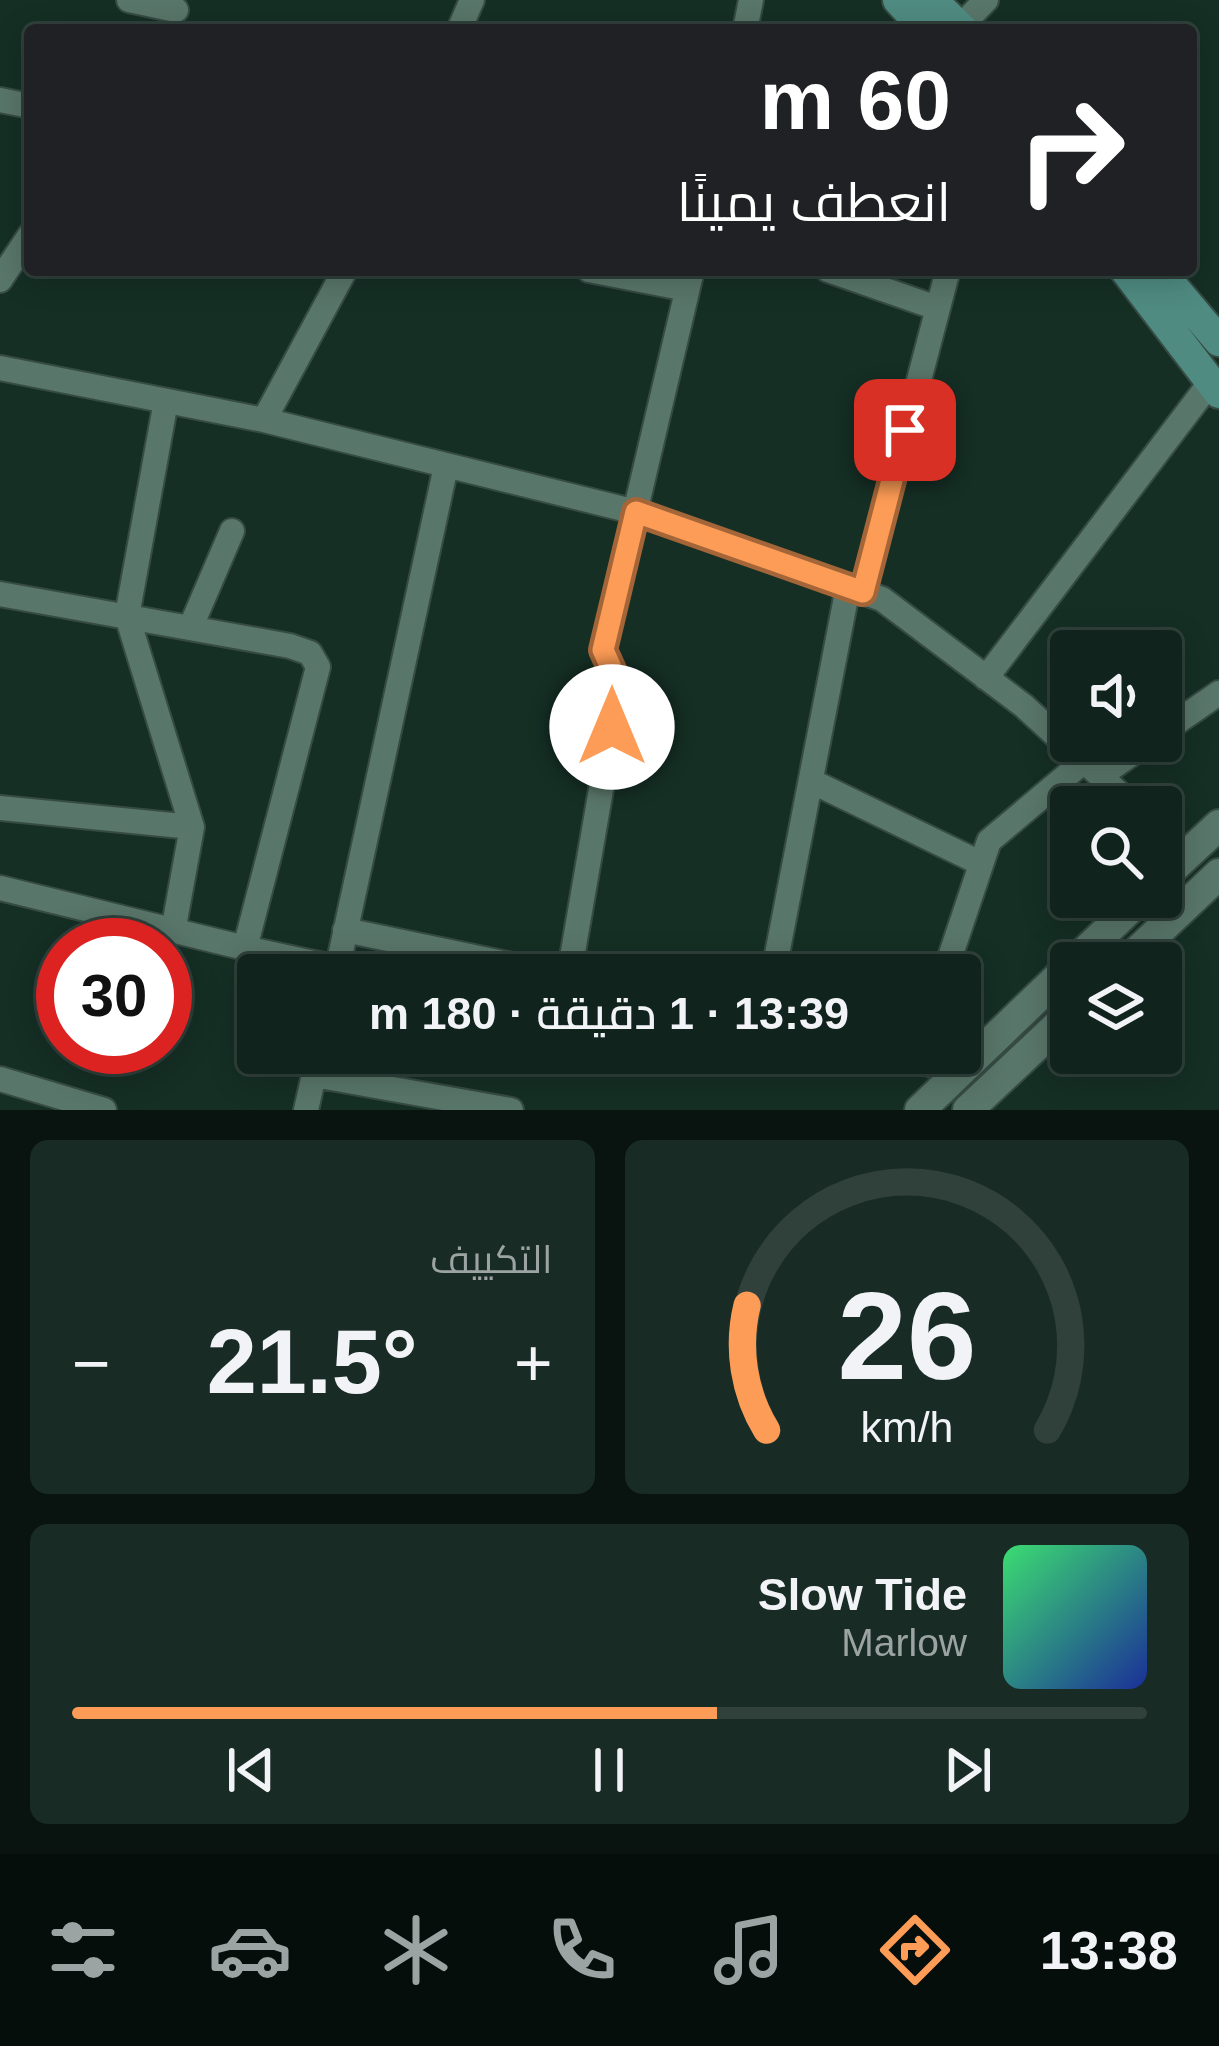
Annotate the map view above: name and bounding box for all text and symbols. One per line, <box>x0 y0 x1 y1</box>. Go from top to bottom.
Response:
text: 60 m <box>760 53 951 147</box>
icon: right <box>993 72 1149 228</box>
text: انعطف يمينًا <box>677 172 951 232</box>
pin <box>854 379 956 481</box>
icon: arrive <box>872 397 938 463</box>
map controls <box>1050 630 1182 1074</box>
button: sound <box>1050 630 1182 762</box>
position arrow <box>549 664 675 790</box>
button: search <box>1050 786 1182 918</box>
speed limit sign: 30 <box>36 918 192 1074</box>
button: layers <box>1050 942 1182 1074</box>
text: 13:39 · 1 دقيقة · 180 m <box>369 988 849 1039</box>
text: التكييف <box>430 1238 553 1281</box>
text: 26 <box>837 1266 976 1405</box>
text: 21.5° <box>207 1312 418 1412</box>
text: − <box>72 1326 111 1400</box>
text: + <box>514 1326 552 1400</box>
text: km/h <box>860 1403 953 1451</box>
text: Slow Tide <box>758 1569 967 1620</box>
text: Marlow <box>841 1621 967 1664</box>
icon: previous <box>218 1737 284 1803</box>
icon: pause <box>576 1737 642 1803</box>
icon: next <box>935 1737 1001 1803</box>
icon: filters <box>41 1908 125 1992</box>
icon: car <box>208 1908 292 1992</box>
icon: climate <box>374 1908 458 1992</box>
icon: phone <box>540 1908 624 1992</box>
icon: music <box>707 1908 791 1992</box>
icon: directions <box>873 1908 957 1992</box>
text: 13:38 <box>1040 1920 1178 1980</box>

